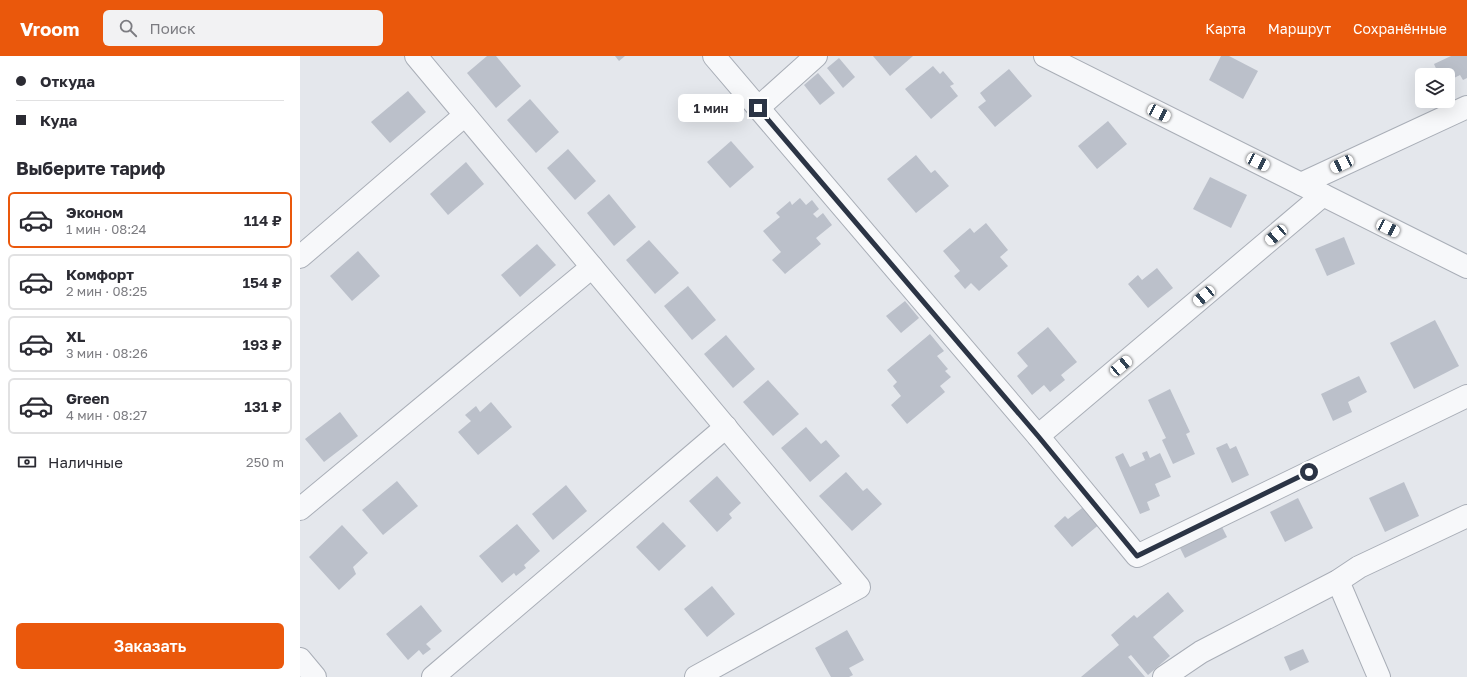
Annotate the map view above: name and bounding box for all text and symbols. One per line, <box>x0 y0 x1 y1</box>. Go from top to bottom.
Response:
search box <box>103 10 383 46</box>
text: Vroom <box>20 17 79 40</box>
icon: search <box>117 17 139 39</box>
text: Поиск <box>149 19 196 37</box>
text: Карта <box>1205 20 1246 37</box>
text: Маршрут <box>1268 20 1331 37</box>
text: Сохранённые <box>1353 20 1447 37</box>
map controls <box>1415 68 1455 108</box>
button: layers <box>1415 68 1455 108</box>
text: Откуда <box>40 72 95 90</box>
callout: 1 мин <box>678 94 744 122</box>
route end <box>749 99 767 117</box>
text: 1 мин <box>693 100 729 116</box>
car <box>1146 102 1172 124</box>
text: Куда <box>40 111 77 129</box>
car <box>1245 151 1271 173</box>
car <box>1329 153 1355 175</box>
text: Выберите тариф <box>16 157 165 179</box>
icon: car <box>18 202 54 238</box>
text: Эконом <box>66 203 123 221</box>
text: 114 ₽ <box>244 211 282 229</box>
car <box>1375 217 1401 239</box>
text: 1 мин · 08:24 <box>66 221 147 237</box>
car <box>1263 223 1289 247</box>
icon: car <box>18 264 54 300</box>
text: Комфорт <box>66 265 134 283</box>
text: 154 ₽ <box>242 273 282 291</box>
text: 2 мин · 08:25 <box>66 283 147 299</box>
car <box>1191 284 1217 308</box>
icon: car <box>18 326 54 362</box>
text: XL <box>66 327 85 345</box>
text: 193 ₽ <box>242 335 282 353</box>
text: 3 мин · 08:26 <box>66 345 148 361</box>
car <box>1108 354 1134 378</box>
icon: car <box>18 388 54 424</box>
text: Green <box>66 389 109 407</box>
text: 131 ₽ <box>244 397 282 415</box>
text: 4 мин · 08:27 <box>66 407 147 423</box>
icon: cash <box>16 451 38 473</box>
text: Наличные <box>48 453 123 471</box>
text: 250 m <box>246 454 284 470</box>
route start <box>1300 463 1318 481</box>
button: Заказать <box>16 623 284 669</box>

